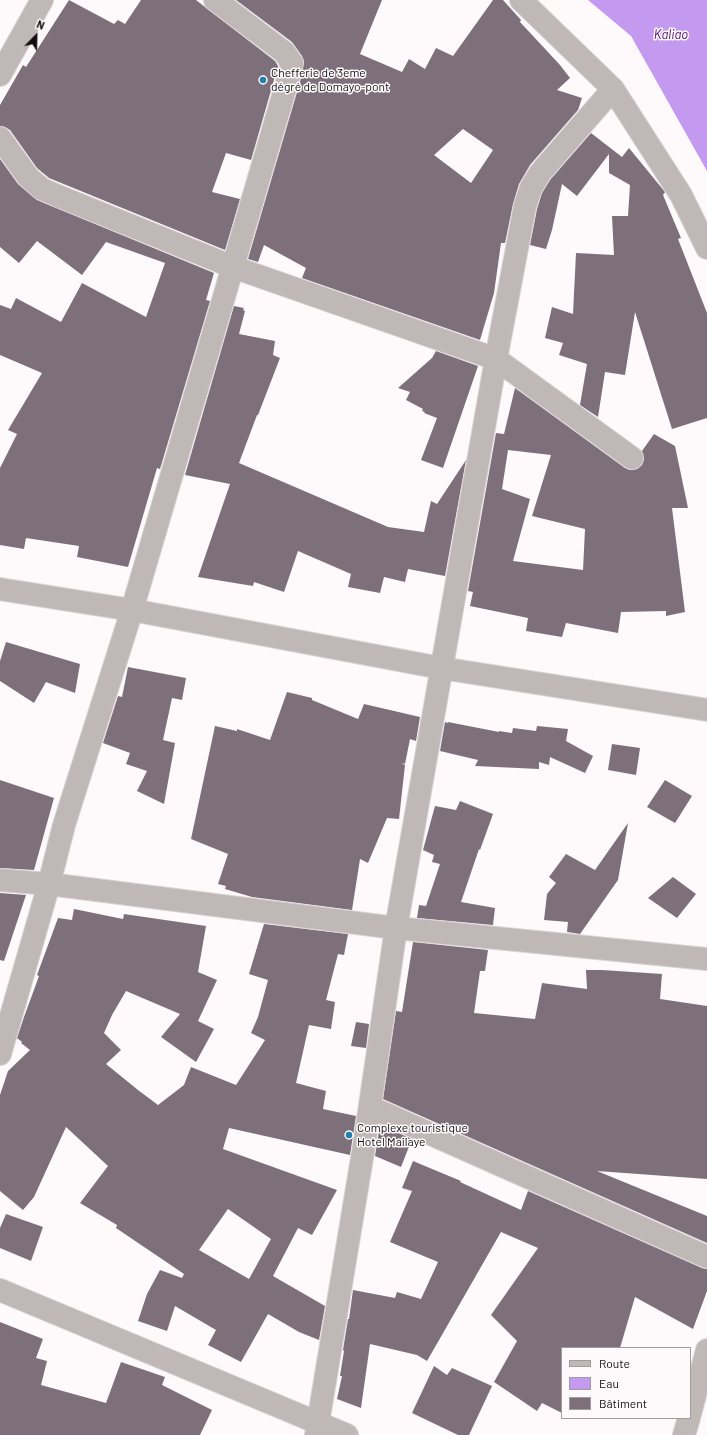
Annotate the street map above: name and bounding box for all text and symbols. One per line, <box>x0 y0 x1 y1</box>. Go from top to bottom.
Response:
north arrow <box>16 16 56 56</box>
text: N <box>35 17 47 32</box>
water label: Kaliao <box>654 27 688 43</box>
place label: Chefferie de 3eme dégré de Domayo-pont <box>271 66 389 94</box>
marker: Chefferie de 3eme dégré de Domayo-pont <box>258 75 268 85</box>
place label: Complexe touristique Hotel Mailaye <box>357 1121 468 1149</box>
marker: Complexe touristique Hotel Mailaye <box>344 1130 354 1140</box>
legend <box>561 1347 691 1419</box>
text: Route <box>599 1356 630 1370</box>
text: Eau <box>599 1376 619 1390</box>
text: Bâtiment <box>599 1396 647 1410</box>

